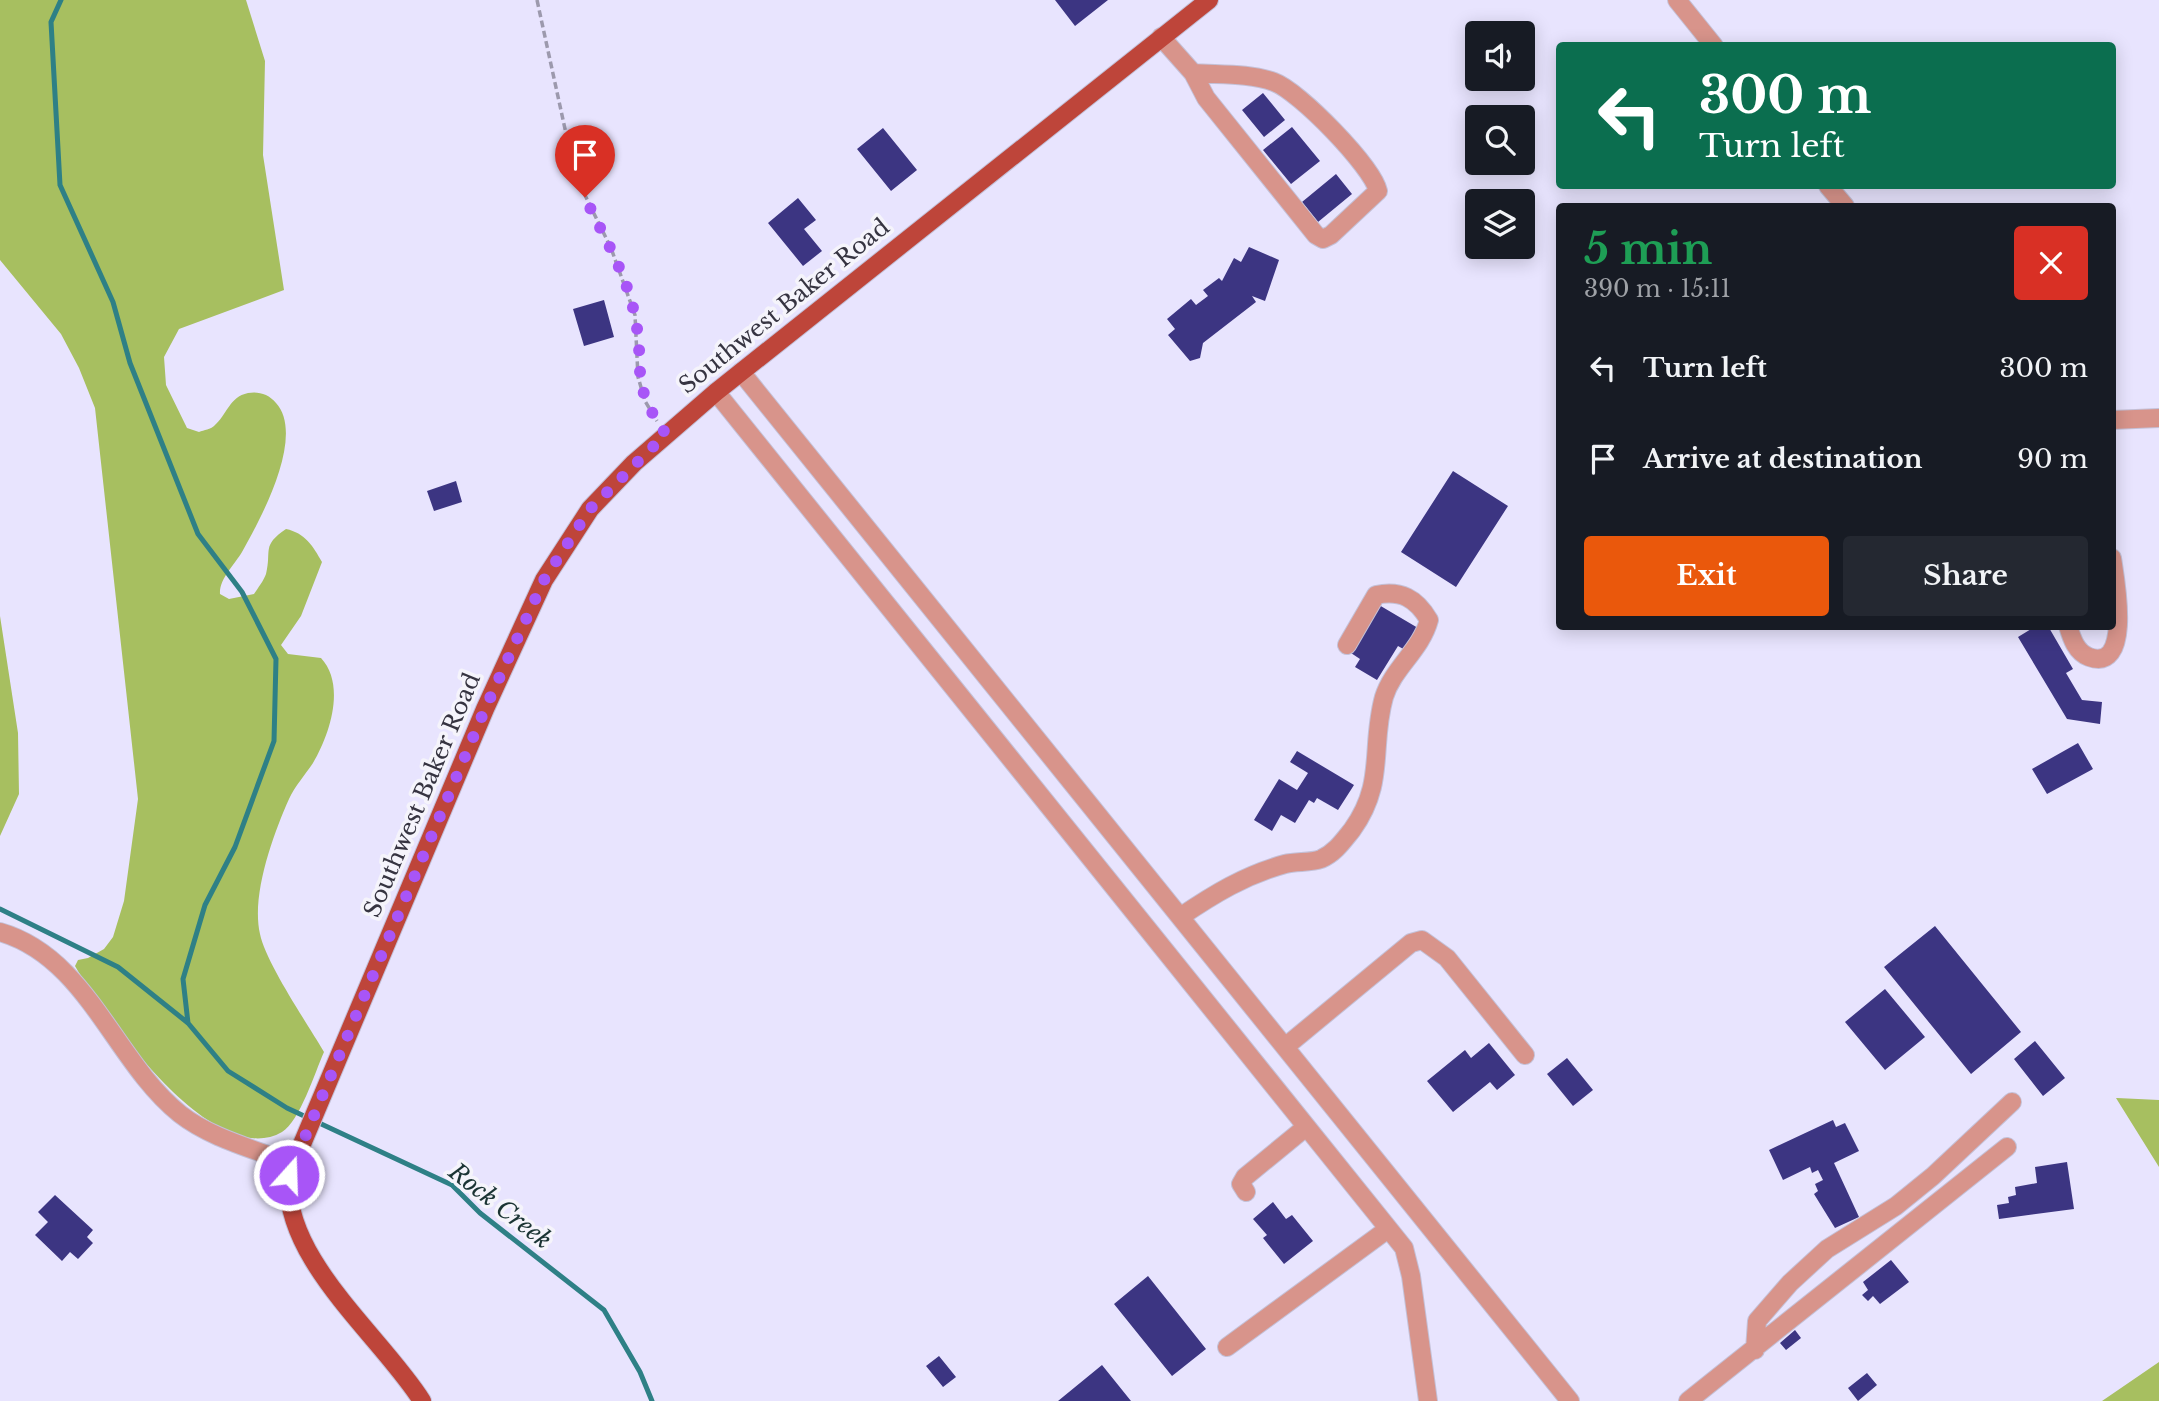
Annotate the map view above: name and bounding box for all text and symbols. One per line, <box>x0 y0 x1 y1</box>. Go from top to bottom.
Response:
map controls <box>1465 21 1535 259</box>
button: sound <box>1465 21 1535 91</box>
text: 300 m <box>1699 65 1871 126</box>
icon: left <box>1584 70 1675 161</box>
button: search <box>1465 105 1535 175</box>
pin <box>555 125 615 197</box>
text: Turn left <box>1699 126 1845 166</box>
icon: arrive <box>566 136 604 174</box>
button: layers <box>1465 189 1535 259</box>
street label: Southwest Baker Road <box>673 213 895 399</box>
text: 5 min <box>1584 223 1712 275</box>
button: close <box>2014 226 2088 300</box>
text: 390 m · 15:11 <box>1584 275 1731 303</box>
icon: left <box>1584 349 1622 387</box>
text: Turn left <box>1643 352 1767 384</box>
text: 300 m <box>1999 352 2088 384</box>
icon: arrive <box>1584 440 1622 478</box>
text: Arrive at destination <box>1643 443 1923 475</box>
text: 90 m <box>2017 443 2088 475</box>
button: Exit <box>1584 536 1829 616</box>
button: Share <box>1843 536 2088 616</box>
street label: Southwest Baker Road <box>358 669 486 921</box>
position arrow <box>252 1138 326 1212</box>
water label: Rock Creek <box>442 1156 557 1255</box>

